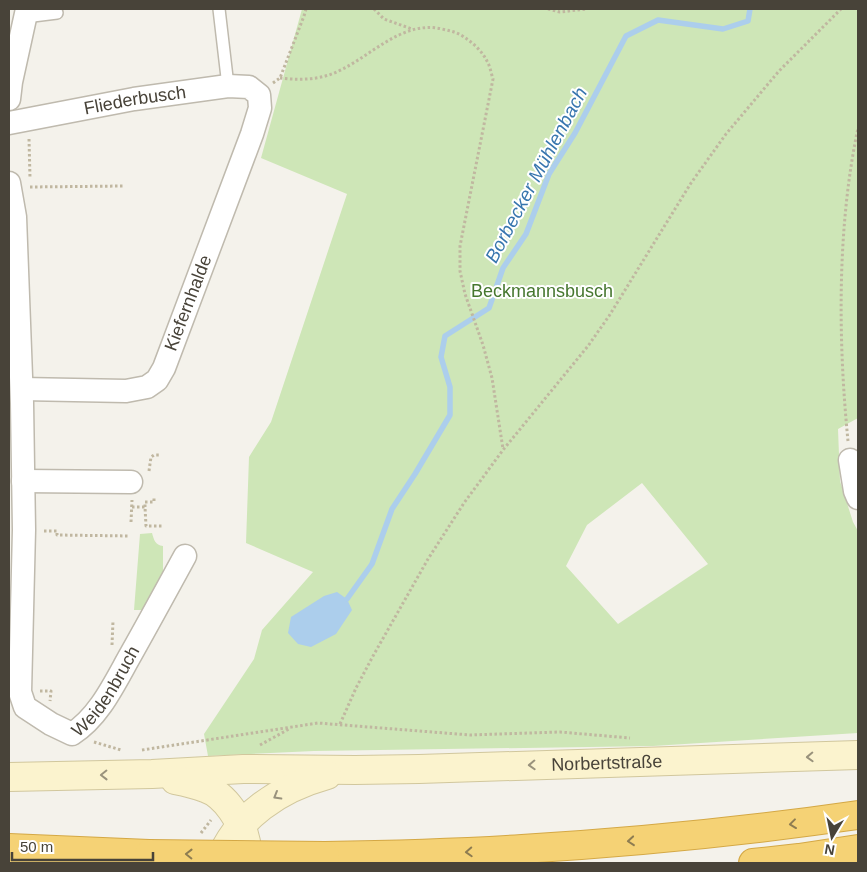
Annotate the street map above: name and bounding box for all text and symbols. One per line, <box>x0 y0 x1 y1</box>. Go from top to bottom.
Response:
street label: Fliederbusch <box>82 82 187 118</box>
water label: Borbecker Mühlenbach <box>481 84 591 266</box>
street label: Kiefernhalde <box>161 252 215 354</box>
park label: Beckmannsbusch <box>471 281 613 301</box>
street label: Weidenbruch <box>68 643 143 741</box>
street label: Norbertstraße <box>551 751 663 775</box>
one-way arrow <box>805 752 813 762</box>
one-way arrow <box>528 760 536 771</box>
one-way arrow <box>99 770 107 780</box>
one-way arrow <box>273 790 282 800</box>
north arrow <box>807 812 857 862</box>
one-way arrow <box>788 818 796 829</box>
scale bar <box>12 830 154 862</box>
one-way arrow <box>627 835 635 846</box>
text: 50 m <box>20 838 53 855</box>
text: N <box>823 841 836 859</box>
one-way arrow <box>465 846 473 857</box>
one-way arrow <box>185 849 192 859</box>

